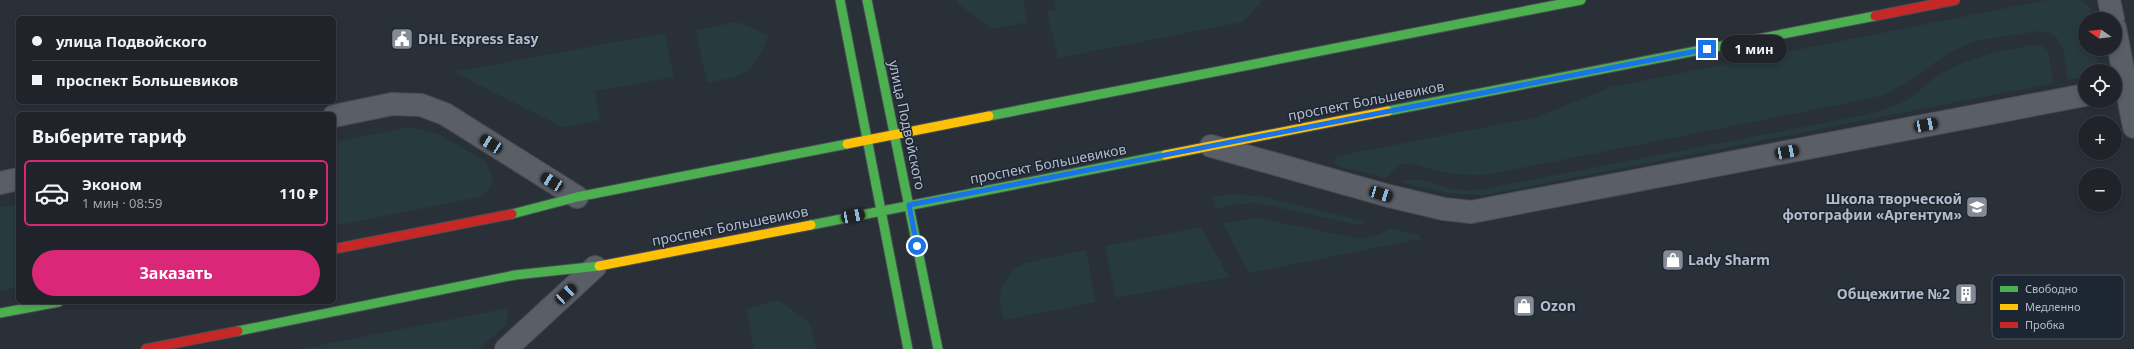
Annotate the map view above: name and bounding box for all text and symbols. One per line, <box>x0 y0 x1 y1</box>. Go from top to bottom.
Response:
north arrow <box>2078 12 2122 56</box>
map controls <box>2078 12 2122 212</box>
public building icon: DHL Express Easy <box>389 26 415 52</box>
place label: DHL Express Easy <box>418 29 538 48</box>
text: улица Подвойского <box>56 31 207 51</box>
callout: 1 мин <box>1721 35 1787 63</box>
route end <box>1698 40 1716 58</box>
text: 1 мин <box>1735 40 1774 58</box>
street label: улица Подвойского <box>884 58 930 191</box>
button: locate <box>2078 64 2122 108</box>
text: проспект Большевиков <box>56 70 238 90</box>
street label: проспект Большевиков <box>1286 76 1446 125</box>
button: + <box>2078 116 2122 160</box>
car <box>1913 117 1939 133</box>
text: Выберите тариф <box>32 124 187 148</box>
car <box>478 132 504 156</box>
street label: проспект Большевиков <box>968 139 1128 188</box>
car <box>1774 144 1800 160</box>
button: − <box>2078 168 2122 212</box>
car <box>539 171 565 193</box>
text: Эконом <box>82 174 142 194</box>
icon: car <box>34 175 70 211</box>
text: 110 ₽ <box>279 183 318 203</box>
car <box>1368 185 1394 203</box>
place label: Школа творческой фотографии «Аргентум» <box>1782 189 1962 224</box>
text: 1 мин · 08:59 <box>82 194 162 212</box>
school or university icon: Школа творческой фотографии «Аргентум» <box>1964 194 1990 220</box>
street label: проспект Большевиков <box>650 201 810 250</box>
car <box>840 208 866 224</box>
route start <box>908 237 926 255</box>
shop icon: Lady Sharm <box>1660 247 1686 273</box>
button: Заказать <box>32 250 320 296</box>
place label: Lady Sharm <box>1688 250 1770 269</box>
legend <box>1992 275 2124 339</box>
car <box>553 281 579 307</box>
building icon: Общежитие №2 <box>1953 281 1979 307</box>
text: Свободно <box>2025 281 2078 296</box>
place label: Общежитие №2 <box>1837 284 1950 303</box>
shop icon: Ozon <box>1511 293 1537 319</box>
place label: Ozon <box>1540 296 1576 315</box>
text: Медленно <box>2025 299 2080 314</box>
text: Пробка <box>2025 317 2065 332</box>

